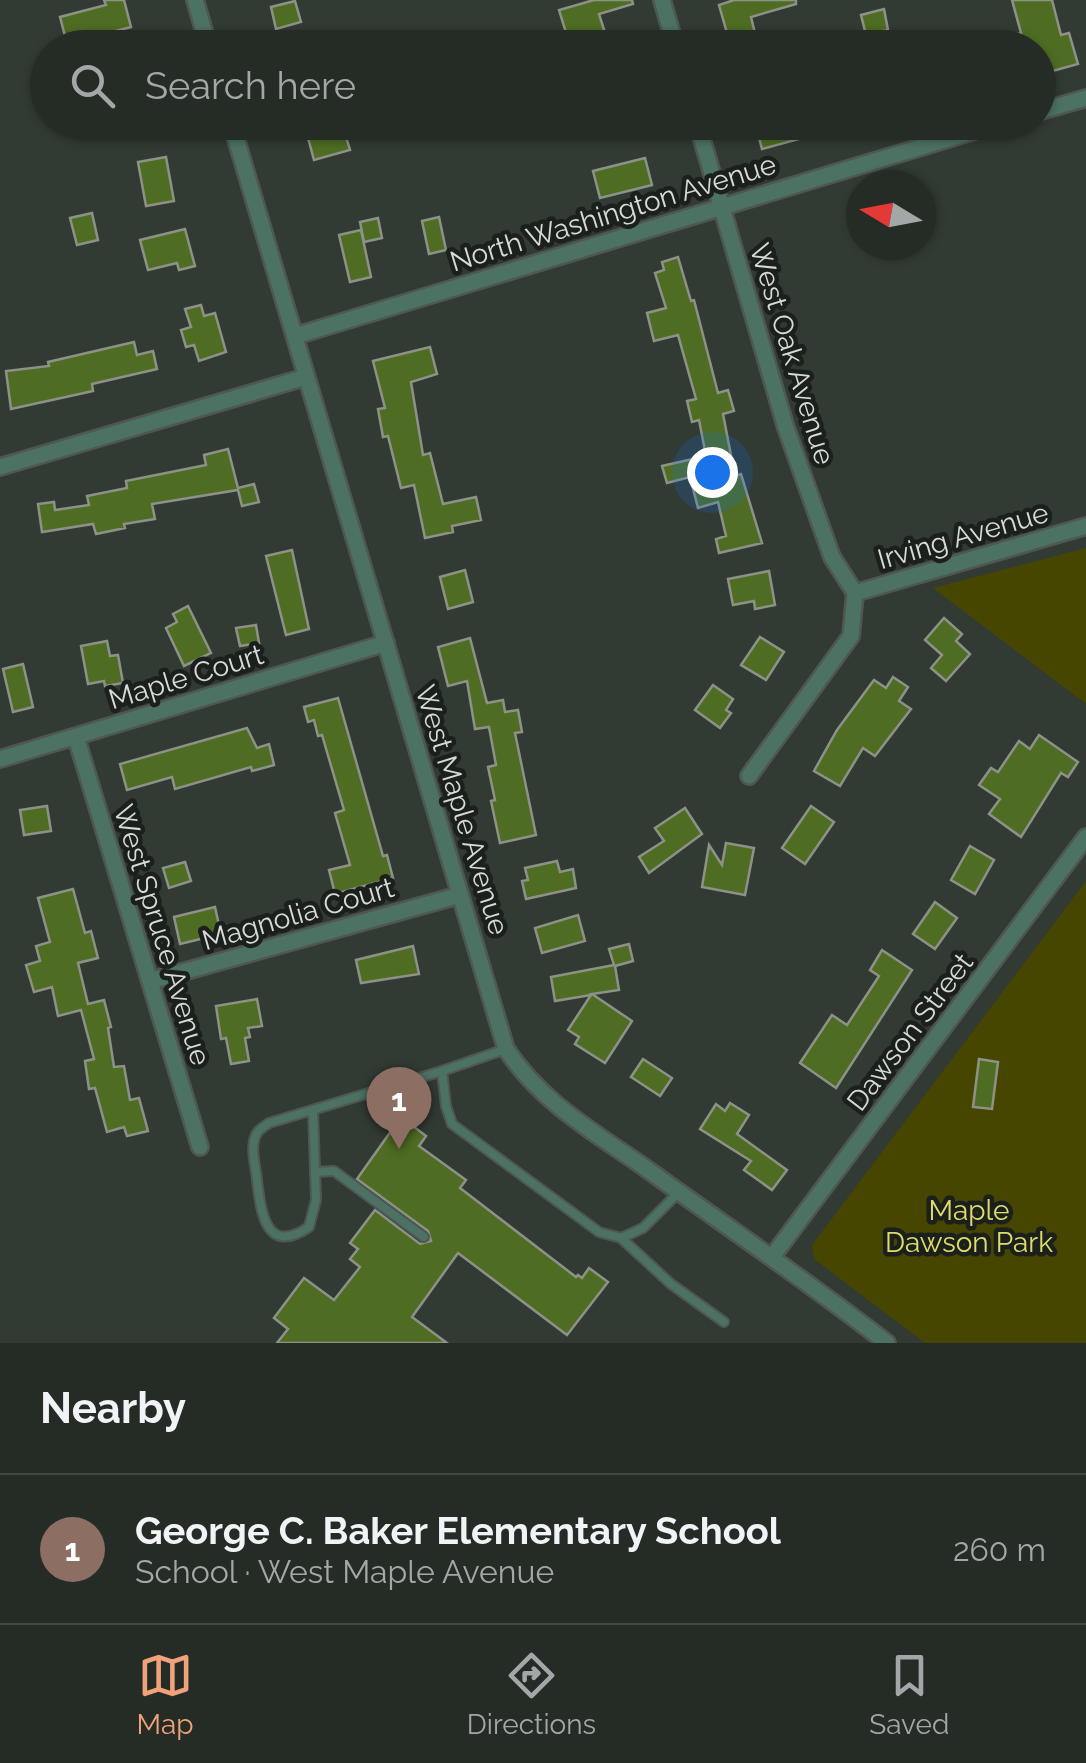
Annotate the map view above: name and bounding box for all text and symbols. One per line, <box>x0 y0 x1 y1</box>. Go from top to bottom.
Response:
search box <box>30 30 1056 140</box>
icon: search <box>65 58 120 113</box>
text: Search here <box>145 63 356 108</box>
street label: North Washington Avenue <box>446 148 780 278</box>
north arrow <box>846 170 936 260</box>
street label: West Oak Avenue <box>743 239 841 469</box>
your location <box>687 447 738 498</box>
street label: Irving Avenue <box>874 496 1052 576</box>
street label: Maple Court <box>105 638 268 716</box>
street label: West Maple Avenue <box>408 681 516 939</box>
street label: West Spruce Avenue <box>107 801 217 1069</box>
street label: Magnolia Court <box>198 871 398 957</box>
street label: Dawson Street <box>840 946 980 1117</box>
pin: 1 <box>366 1066 432 1149</box>
park label: Maple Dawson Park <box>885 1194 1053 1259</box>
text: Nearby <box>40 1384 186 1433</box>
text: George C. Baker Elementary School <box>135 1508 781 1553</box>
text: 1 <box>65 1531 80 1568</box>
text: 260 m <box>953 1531 1046 1568</box>
text: School · West Maple Avenue <box>135 1553 554 1590</box>
tab: Map <box>137 1648 194 1741</box>
tab: Directions <box>467 1648 596 1741</box>
tab: Saved <box>869 1648 949 1741</box>

